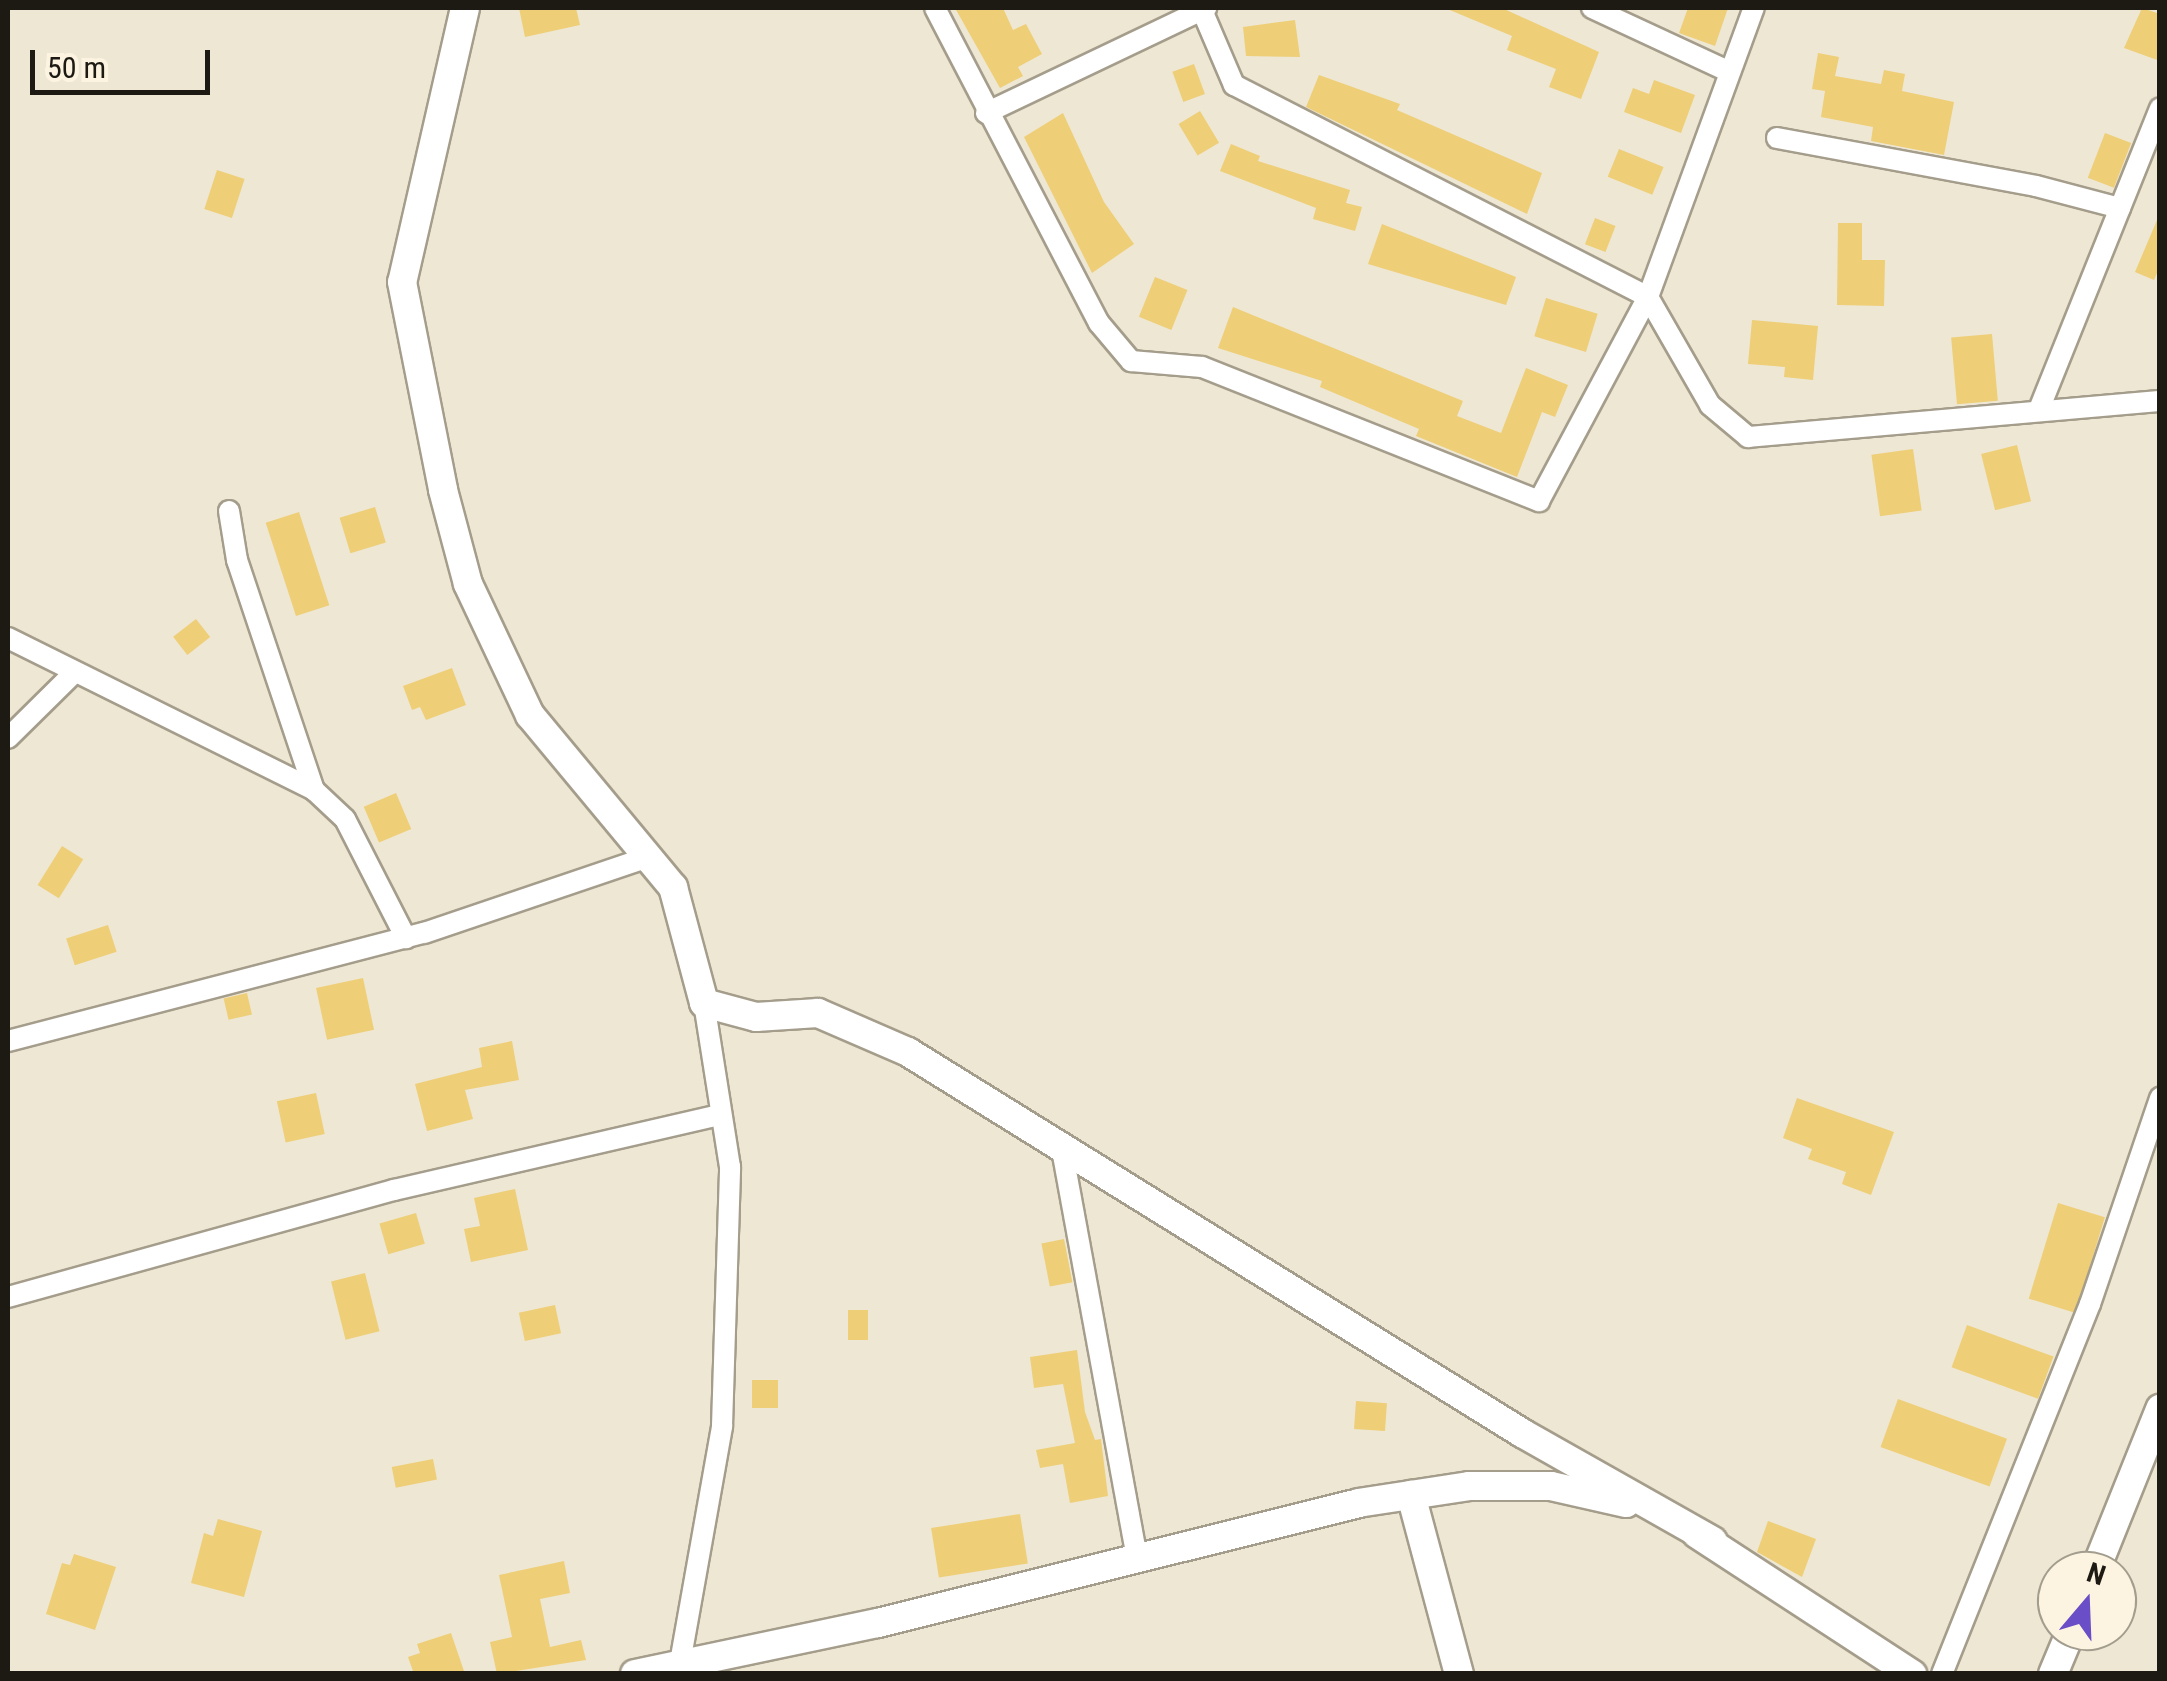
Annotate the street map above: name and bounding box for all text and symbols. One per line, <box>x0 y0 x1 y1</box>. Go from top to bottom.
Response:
scale bar <box>35 30 215 92</box>
text: 50 m <box>47 50 106 85</box>
north arrow <box>2037 1551 2137 1651</box>
text: N <box>2083 1556 2110 1592</box>

